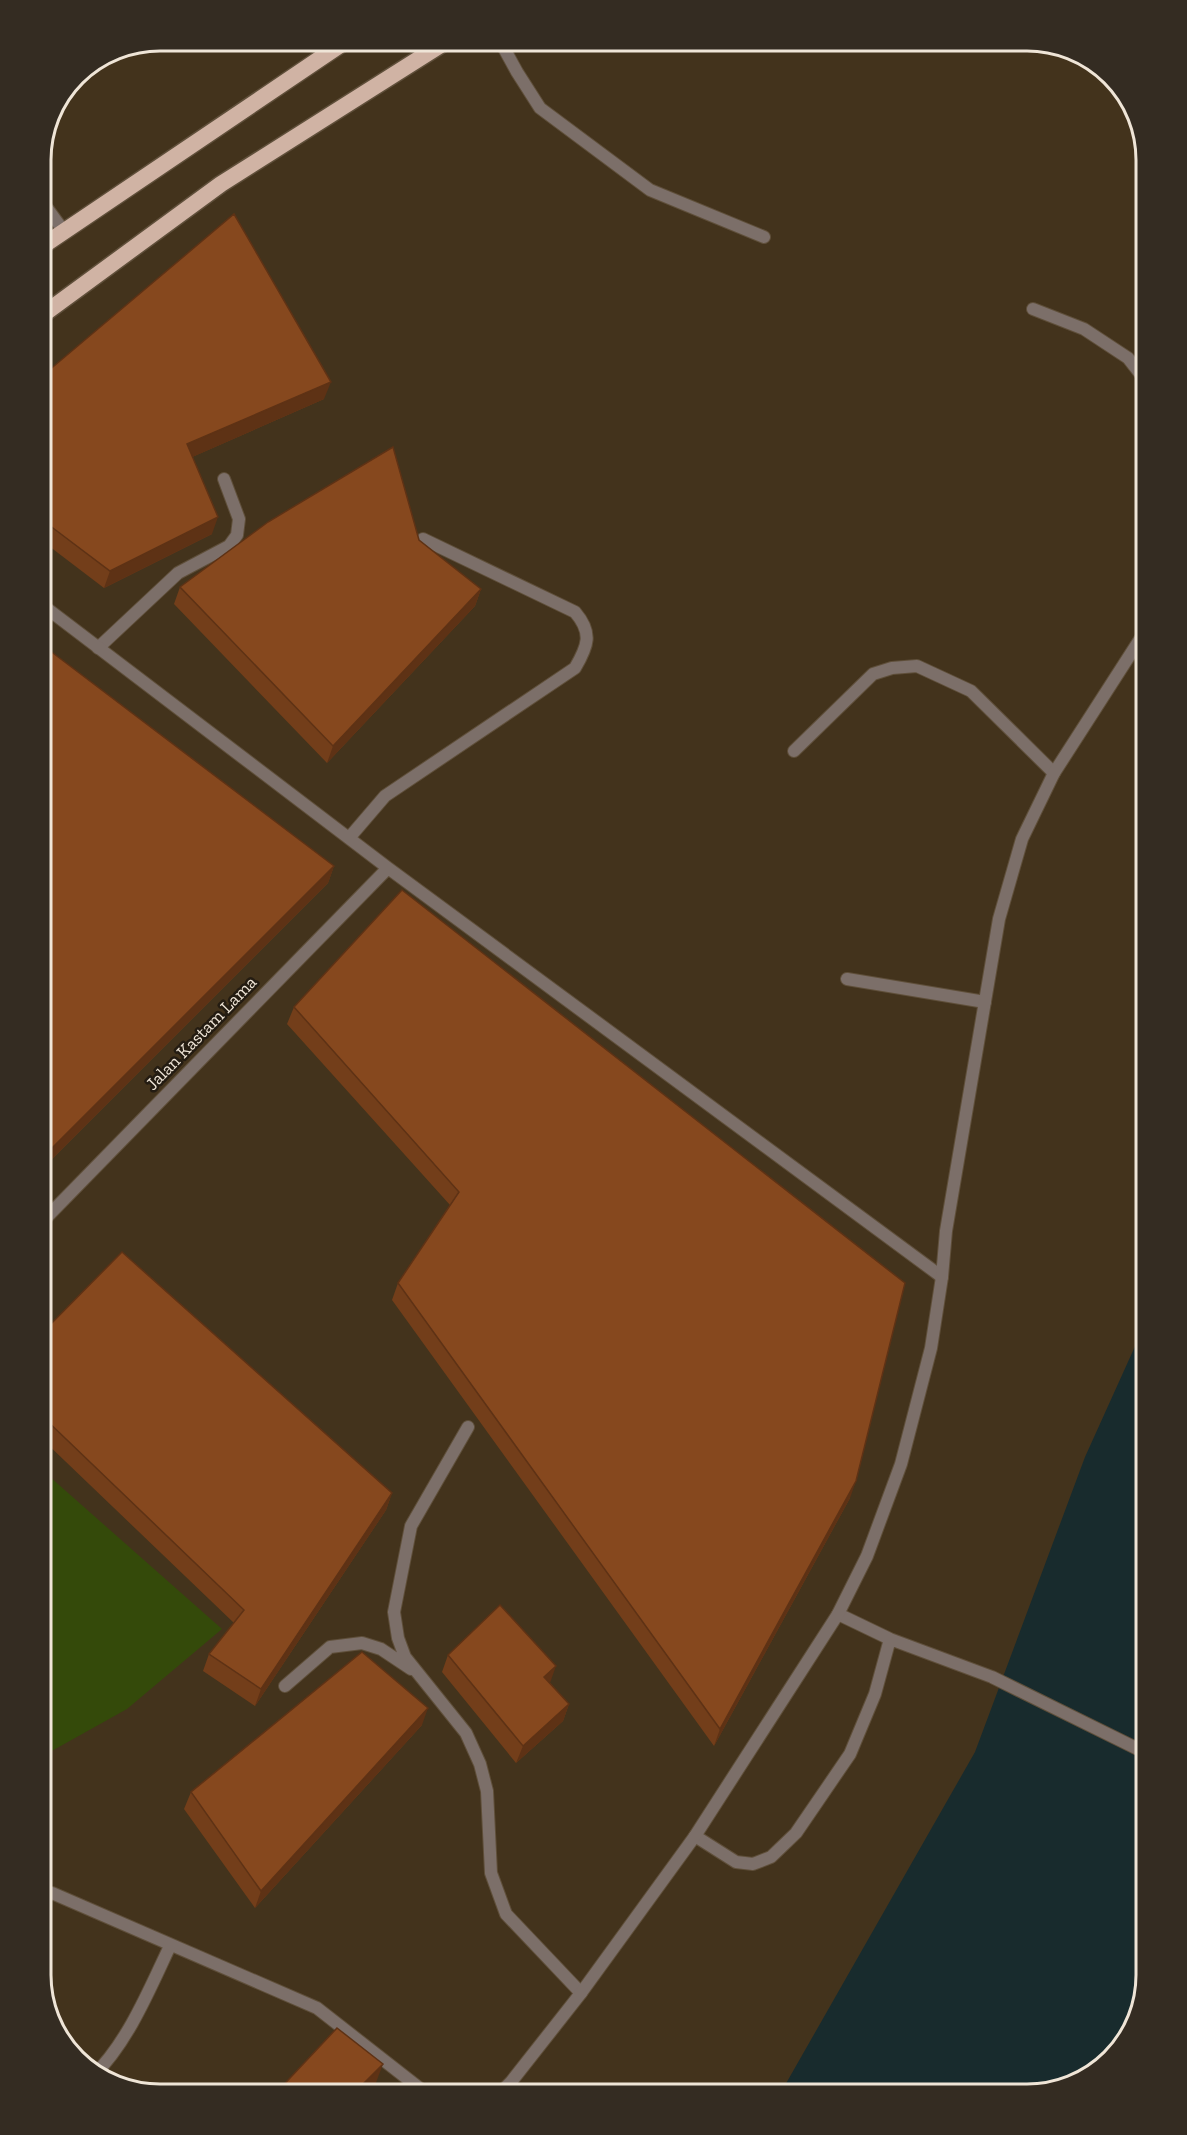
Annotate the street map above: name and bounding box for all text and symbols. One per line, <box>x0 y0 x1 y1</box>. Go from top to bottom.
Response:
street label: Jalan Kastam Lama <box>141 971 261 1095</box>

